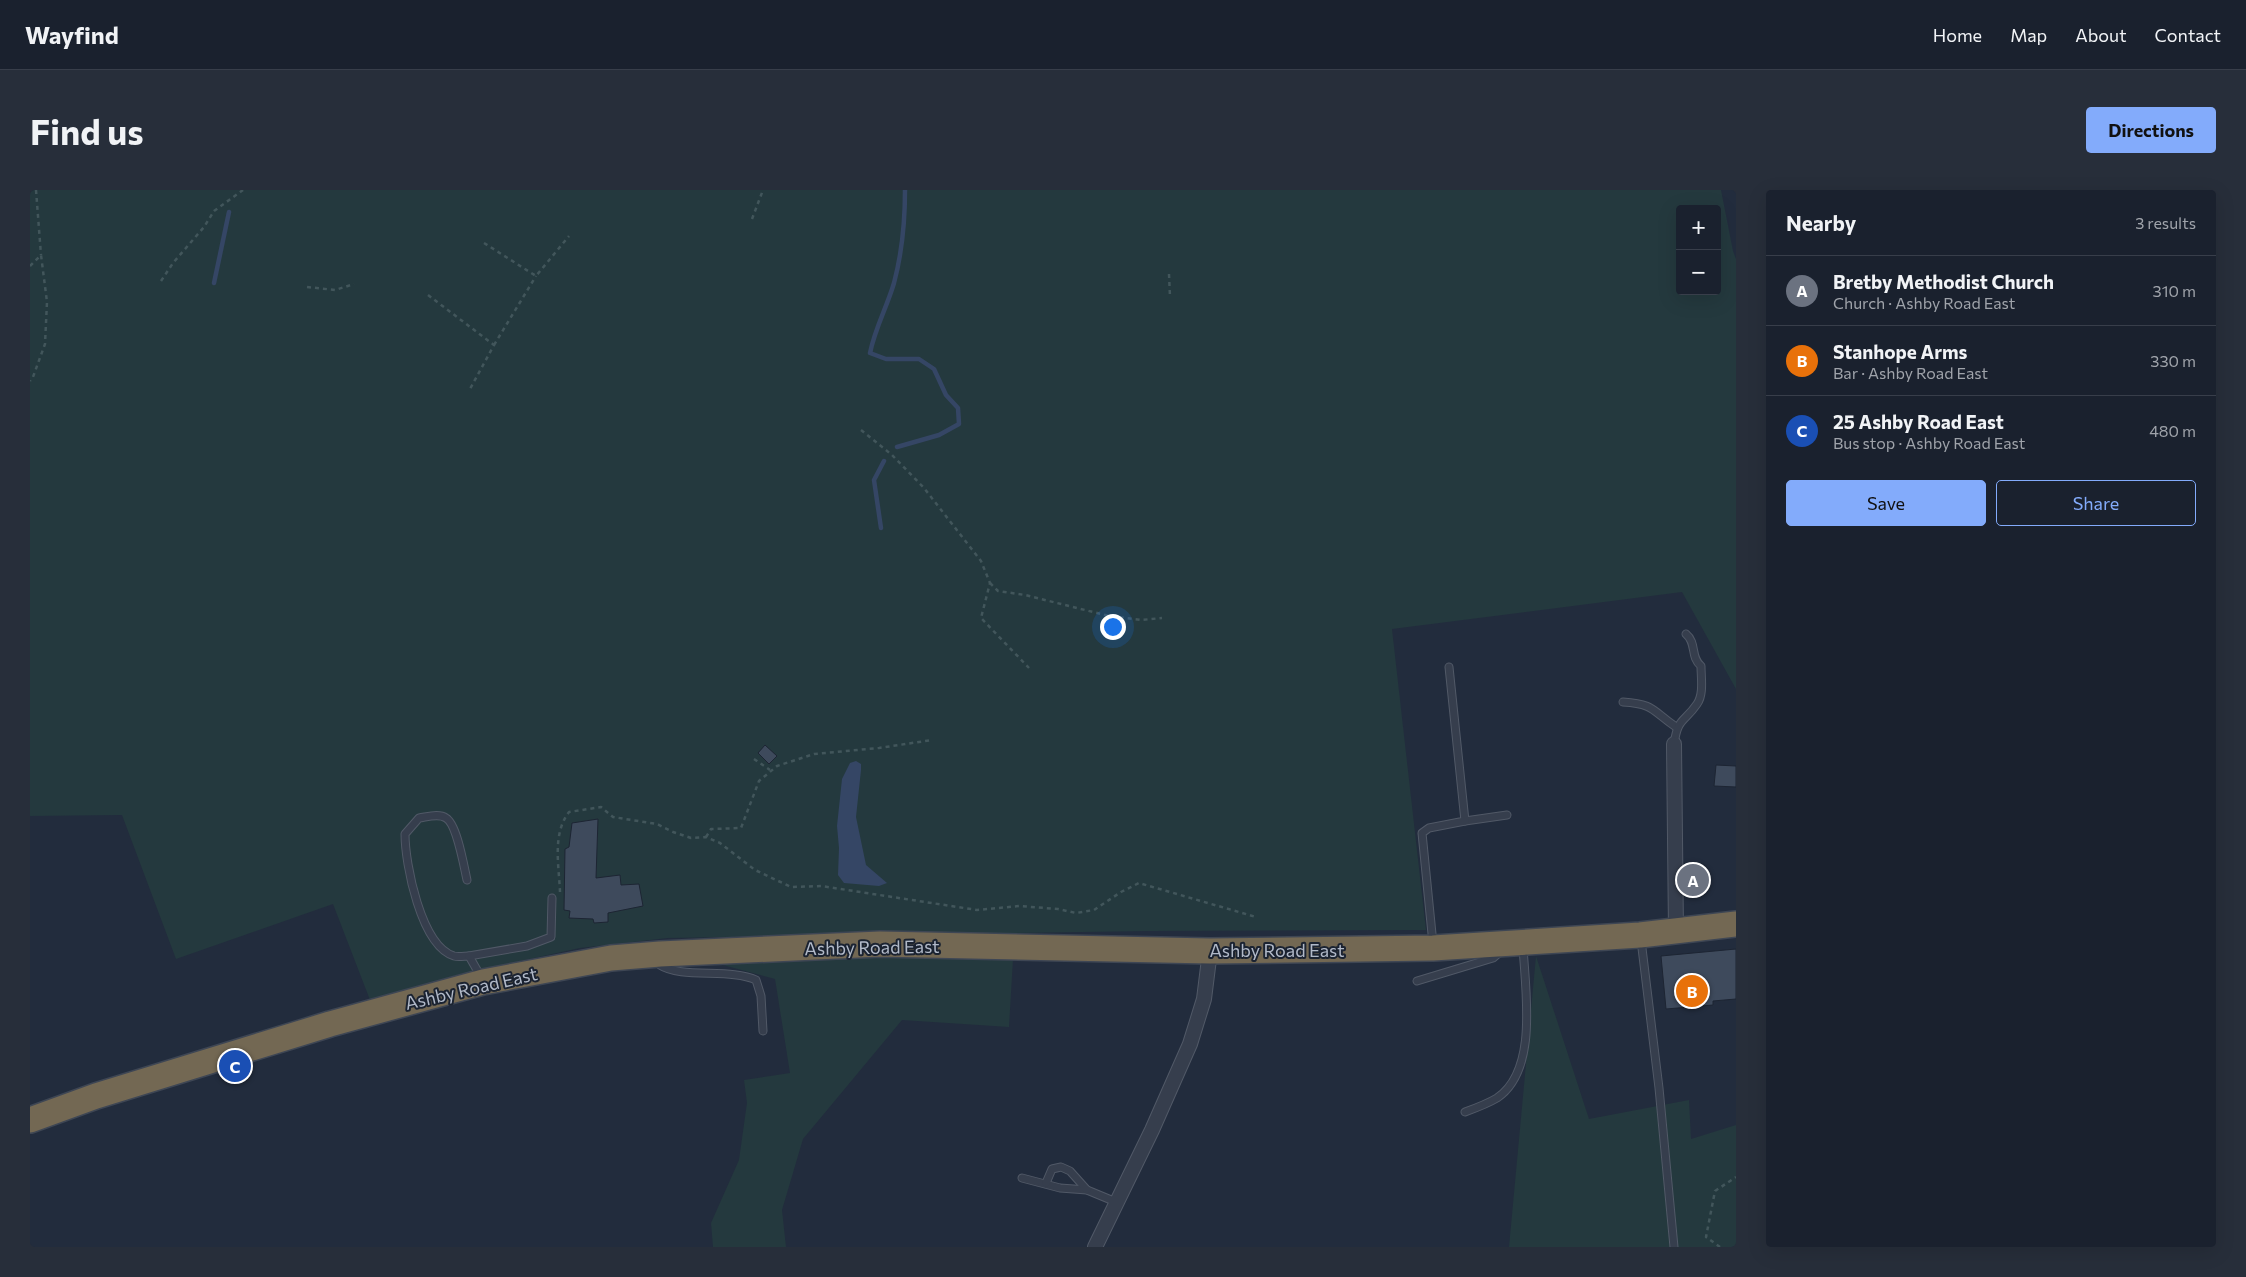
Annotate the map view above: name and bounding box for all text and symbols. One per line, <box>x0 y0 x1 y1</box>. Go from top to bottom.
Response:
text: Wayfind <box>25 20 119 49</box>
text: Home <box>1933 24 1982 46</box>
text: Map <box>2010 24 2047 46</box>
text: About <box>2075 24 2127 46</box>
text: Contact <box>2155 24 2221 46</box>
button: Directions <box>2086 107 2216 153</box>
text: Find us <box>30 109 144 152</box>
map controls <box>1676 205 1721 295</box>
button: + <box>1676 205 1721 250</box>
text: Nearby <box>1786 210 1856 235</box>
text: 3 results <box>2135 213 2196 232</box>
button: − <box>1676 250 1721 295</box>
text: Bretby Methodist Church <box>1833 270 2054 293</box>
text: A <box>1796 281 1808 300</box>
text: 310 m <box>2153 281 2196 300</box>
text: Church · Ashby Road East <box>1833 293 2015 312</box>
text: Stanhope Arms <box>1833 340 1967 363</box>
text: B <box>1797 351 1807 370</box>
text: 330 m <box>2150 351 2196 370</box>
text: Bar · Ashby Road East <box>1833 363 1988 382</box>
text: 25 Ashby Road East <box>1833 410 2004 433</box>
text: C <box>1797 421 1807 440</box>
text: 480 m <box>2149 421 2196 440</box>
text: Bus stop · Ashby Road East <box>1833 433 2025 452</box>
button: Save <box>1786 480 1986 526</box>
button: Share <box>1996 480 2196 526</box>
your location <box>1100 614 1126 640</box>
pin: A <box>1677 861 1709 899</box>
street label: Ashby Road East <box>804 935 940 959</box>
street label: Ashby Road East <box>1209 939 1345 961</box>
street label: Ashby Road East <box>403 962 539 1014</box>
pin: B <box>1676 972 1708 1010</box>
pin: C <box>219 1047 251 1085</box>

